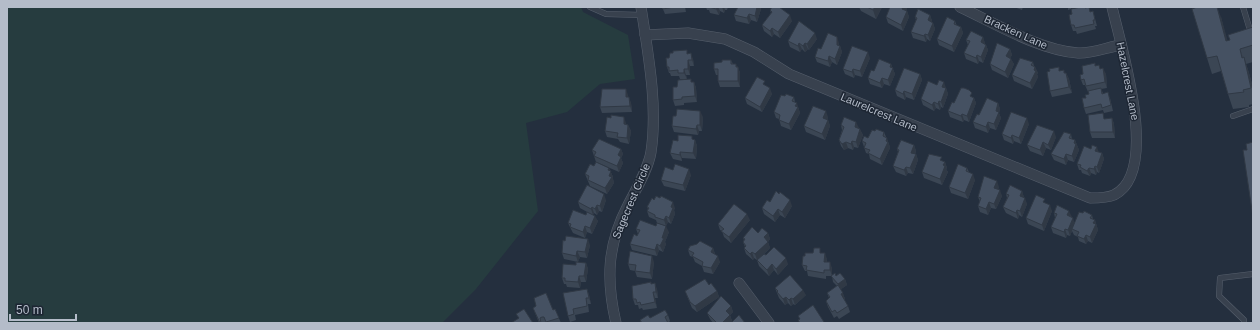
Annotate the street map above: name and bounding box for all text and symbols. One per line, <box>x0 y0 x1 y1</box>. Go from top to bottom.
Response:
street label: Bracken Lane <box>983 13 1049 51</box>
street label: Hazelcrest Lane <box>1115 41 1141 121</box>
street label: Laurelcrest Lane <box>839 90 919 134</box>
street label: Sagecrest Circle <box>610 162 652 240</box>
scale bar <box>10 296 76 322</box>
text: 50 m <box>16 303 43 317</box>

